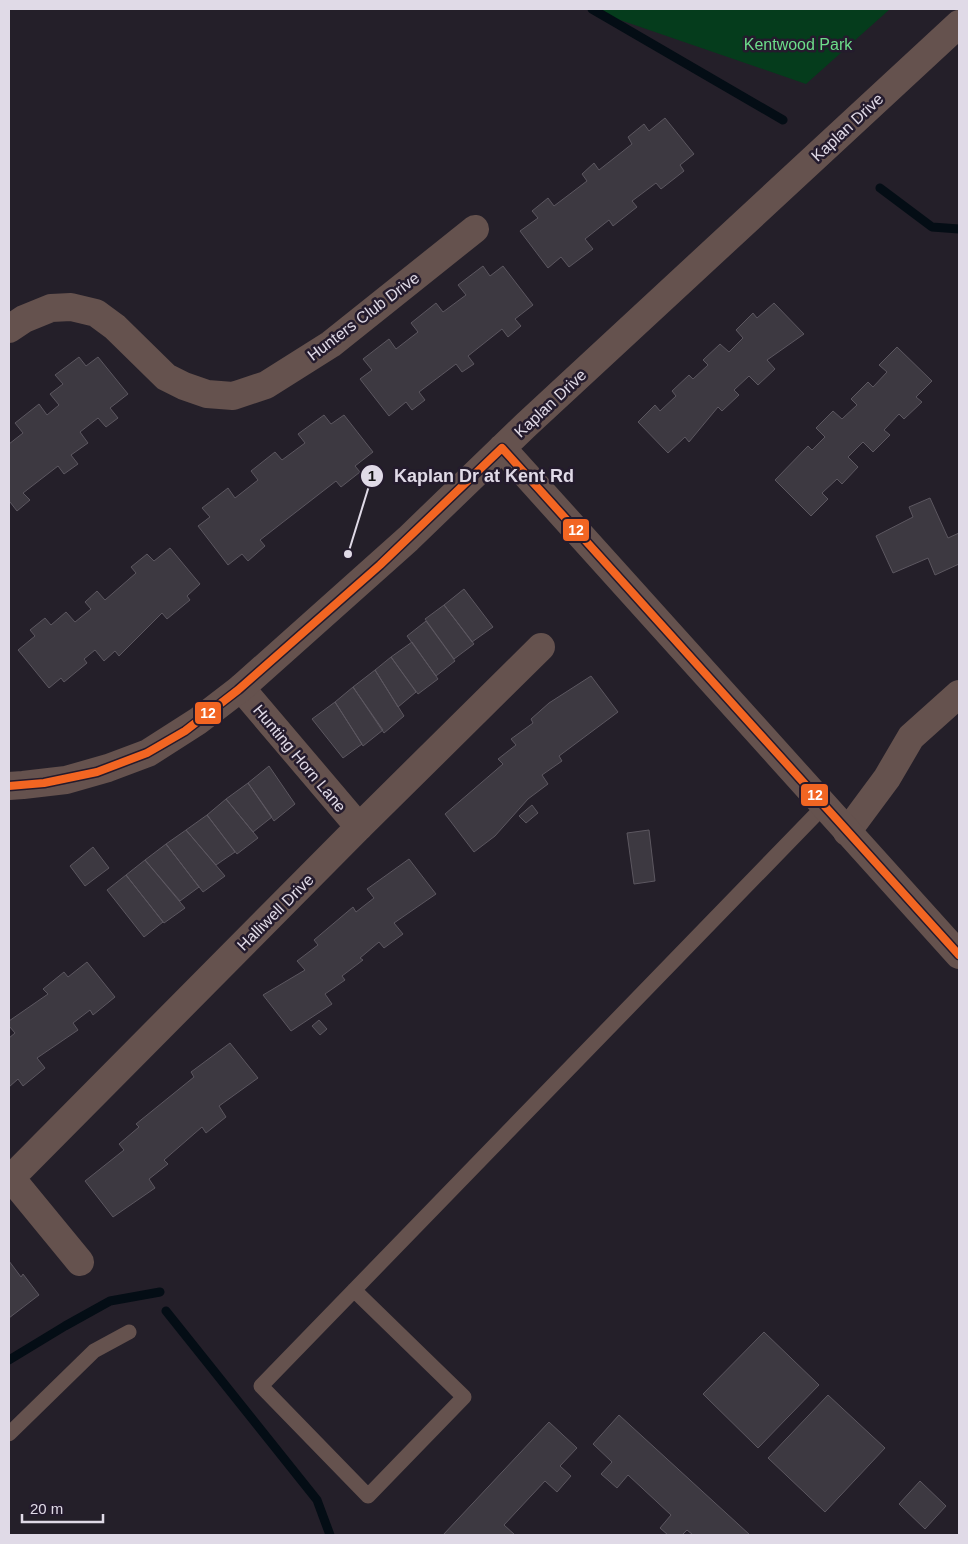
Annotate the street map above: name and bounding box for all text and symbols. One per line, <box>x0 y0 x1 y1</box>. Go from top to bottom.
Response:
park label: Kentwood Park <box>744 36 853 53</box>
street label: Kaplan Drive <box>808 90 887 165</box>
street label: Hunters Club Drive <box>304 269 422 364</box>
street label: Kaplan Drive <box>511 366 590 441</box>
callout: Kaplan Dr at Kent Rd <box>359 460 584 493</box>
text: Kaplan Dr at Kent Rd <box>394 466 574 486</box>
text: 1 <box>368 467 376 484</box>
line badge: 12 <box>562 518 590 542</box>
text: 12 <box>568 522 584 538</box>
line badge: 12 <box>194 701 222 725</box>
street label: Hunting Horn Lane <box>250 701 349 815</box>
text: 12 <box>200 705 216 721</box>
line badge: 12 <box>800 783 829 807</box>
text: 12 <box>807 787 823 803</box>
street label: Halliwell Drive <box>234 871 317 954</box>
scale bar <box>22 1492 104 1524</box>
text: 20 m <box>30 1500 63 1517</box>

